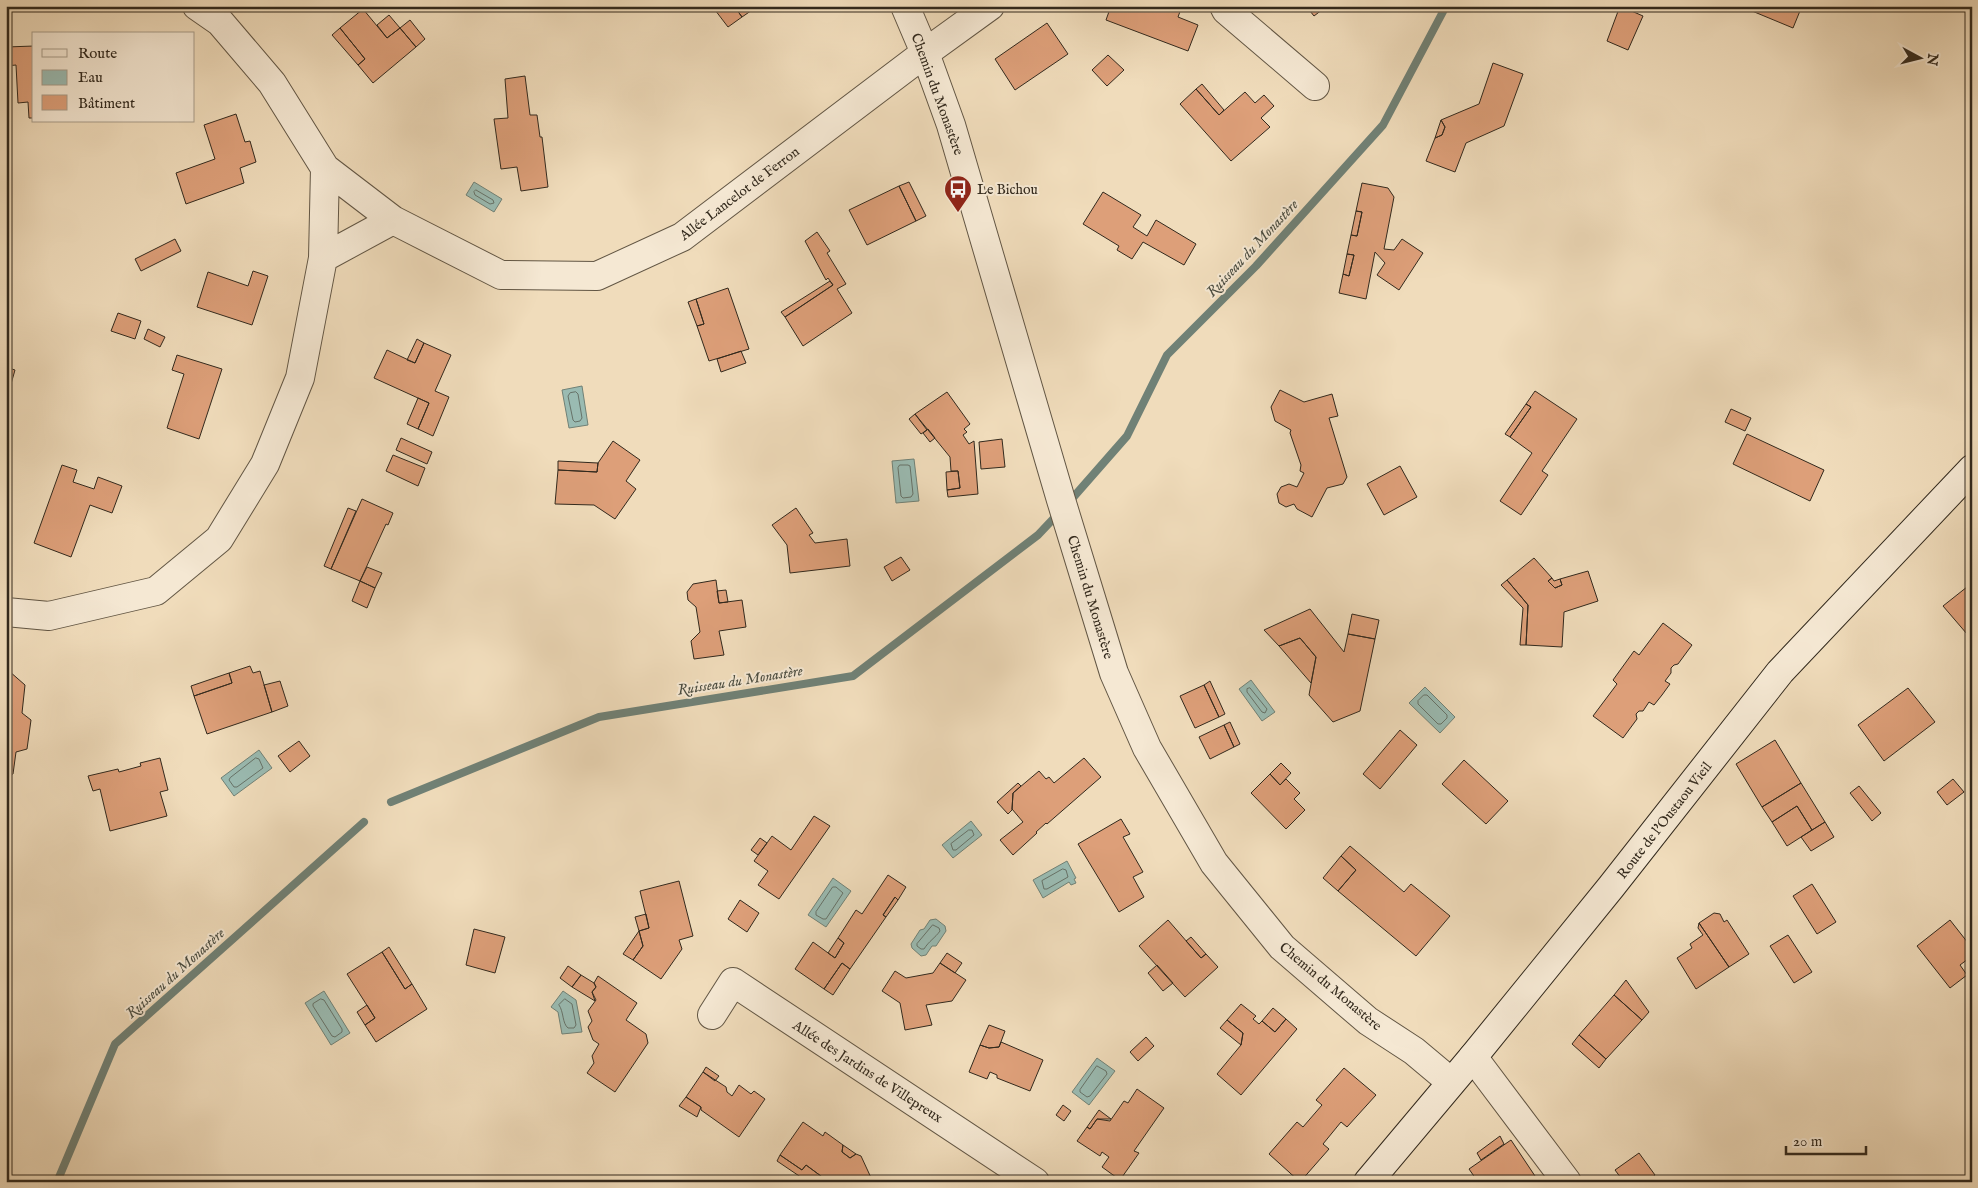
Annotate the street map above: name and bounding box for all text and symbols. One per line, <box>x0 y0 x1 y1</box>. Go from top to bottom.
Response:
street label: Chemin du Monastère <box>907 31 968 158</box>
legend <box>32 32 195 122</box>
north arrow <box>1896 32 1946 82</box>
text: Route <box>78 44 117 63</box>
text: N <box>1922 51 1942 67</box>
text: Eau <box>78 68 103 87</box>
text: Bâtiment <box>78 94 135 113</box>
street label: Allée Lancelot de Ferron <box>675 143 804 245</box>
bus stop icon: Le Bichou <box>943 174 973 213</box>
place label: Le Bichou <box>977 181 1038 199</box>
water label: Ruisseau du Monastère <box>1202 196 1302 301</box>
street label: Chemin du Monastère <box>1063 533 1118 662</box>
water label: Ruisseau du Monastère <box>676 661 804 700</box>
street label: Route de l'Oustaou Vieil <box>1614 758 1716 883</box>
water label: Ruisseau du Monastère <box>122 924 229 1023</box>
street label: Chemin du Monastère <box>1275 939 1386 1035</box>
street label: Allée des Jardins de Villepreux <box>788 1016 946 1127</box>
scale bar <box>1786 1123 1866 1155</box>
text: 20 m <box>1793 1132 1823 1151</box>

